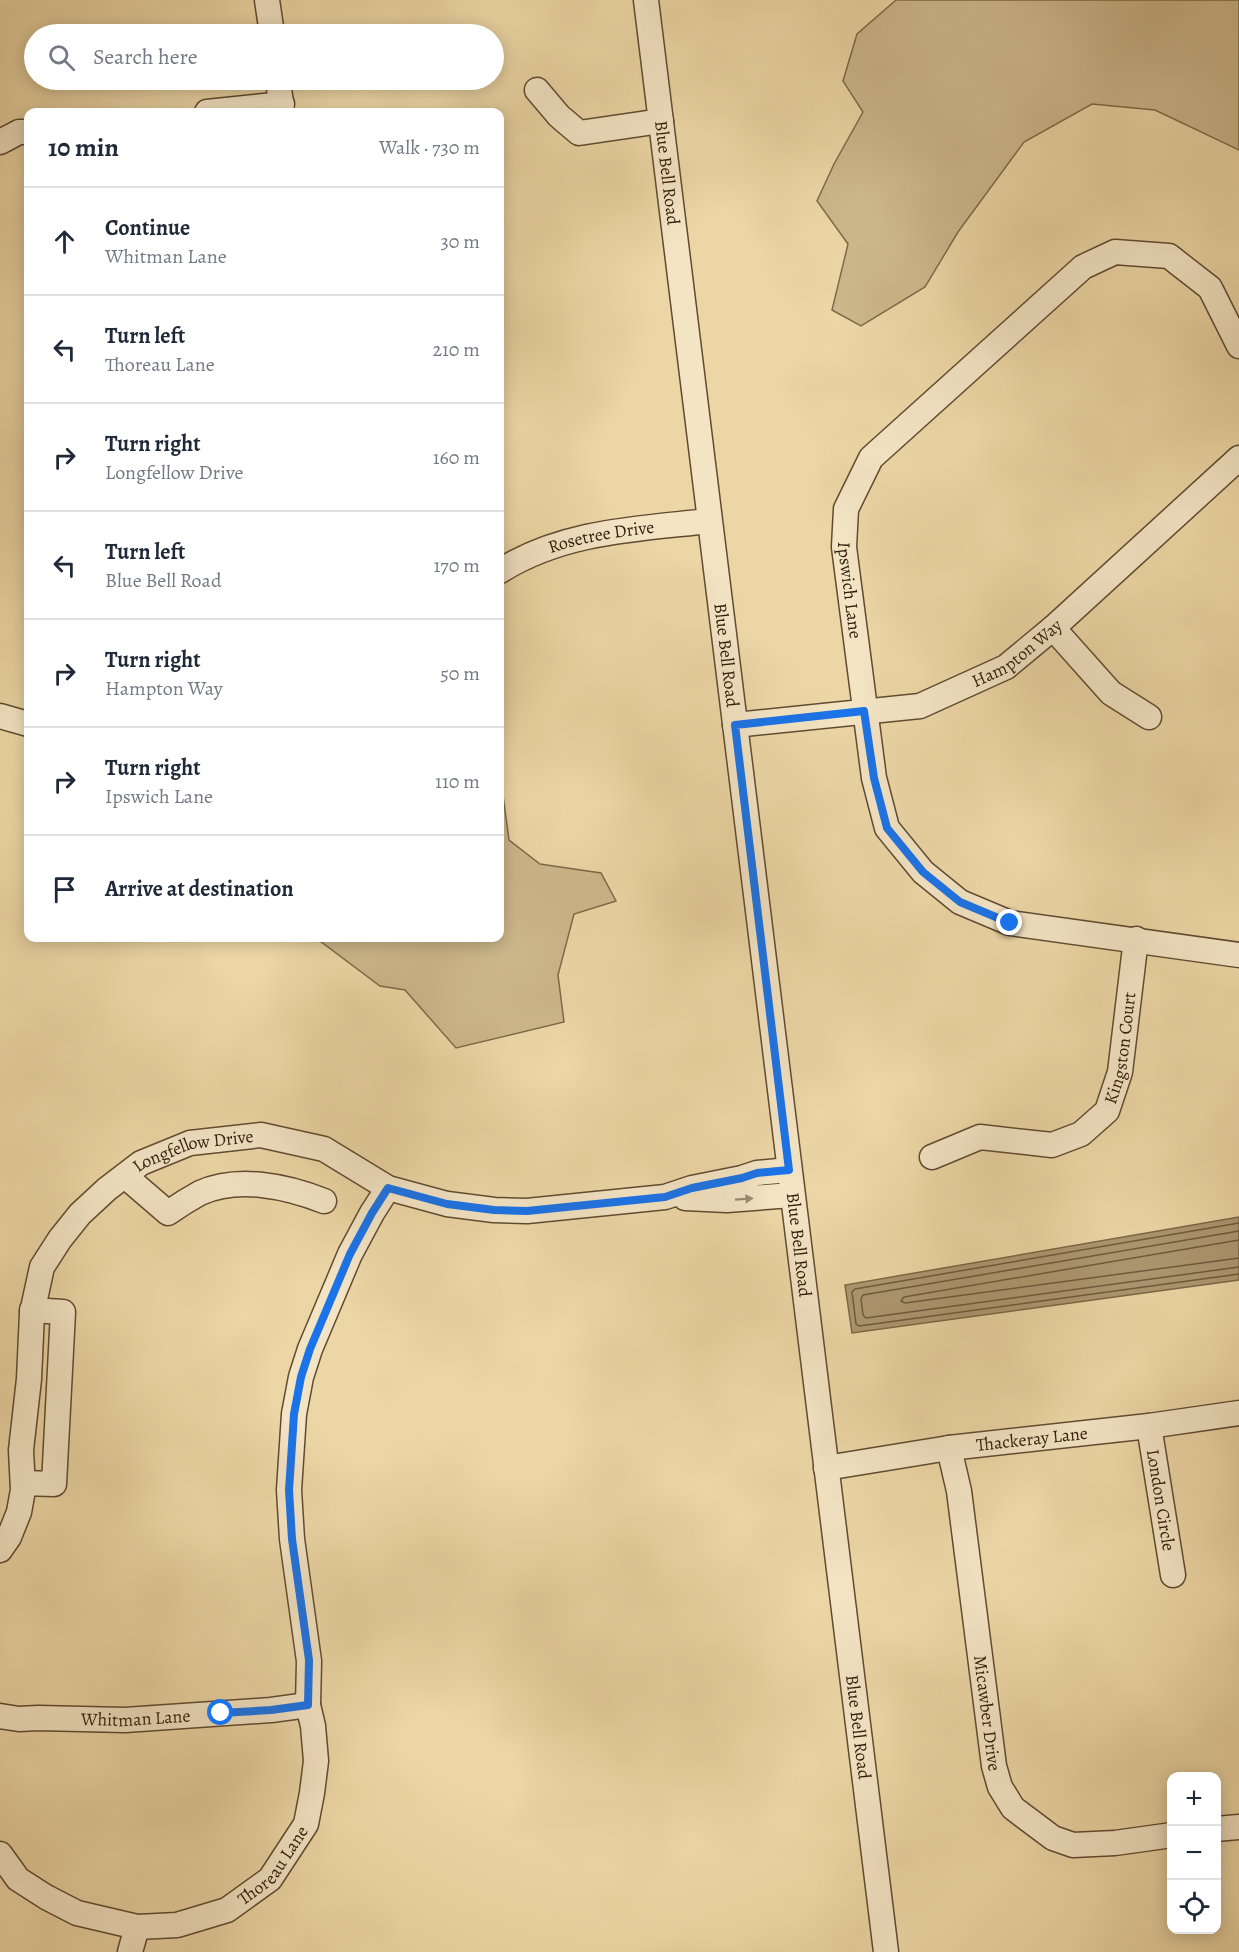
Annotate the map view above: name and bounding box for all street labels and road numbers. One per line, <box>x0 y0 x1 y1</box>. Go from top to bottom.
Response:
street label: Blue Bell Road <box>649 119 686 227</box>
street label: Rosetree Drive <box>545 515 655 559</box>
street label: Ipswich Lane <box>832 541 868 640</box>
street label: Blue Bell Road <box>708 601 745 709</box>
street label: Hampton Way <box>968 613 1068 693</box>
street label: Kingston Court <box>1098 991 1142 1107</box>
street label: Longfellow Drive <box>127 1124 255 1177</box>
street label: Blue Bell Road <box>781 1191 817 1299</box>
street label: Thackeray Lane <box>975 1421 1089 1457</box>
street label: London Circle <box>1141 1447 1181 1553</box>
street label: Micawber Drive <box>968 1654 1007 1774</box>
street label: Blue Bell Road <box>840 1673 877 1781</box>
street label: Whitman Lane <box>80 1704 191 1732</box>
street label: Thoreau Lane <box>233 1821 314 1911</box>

